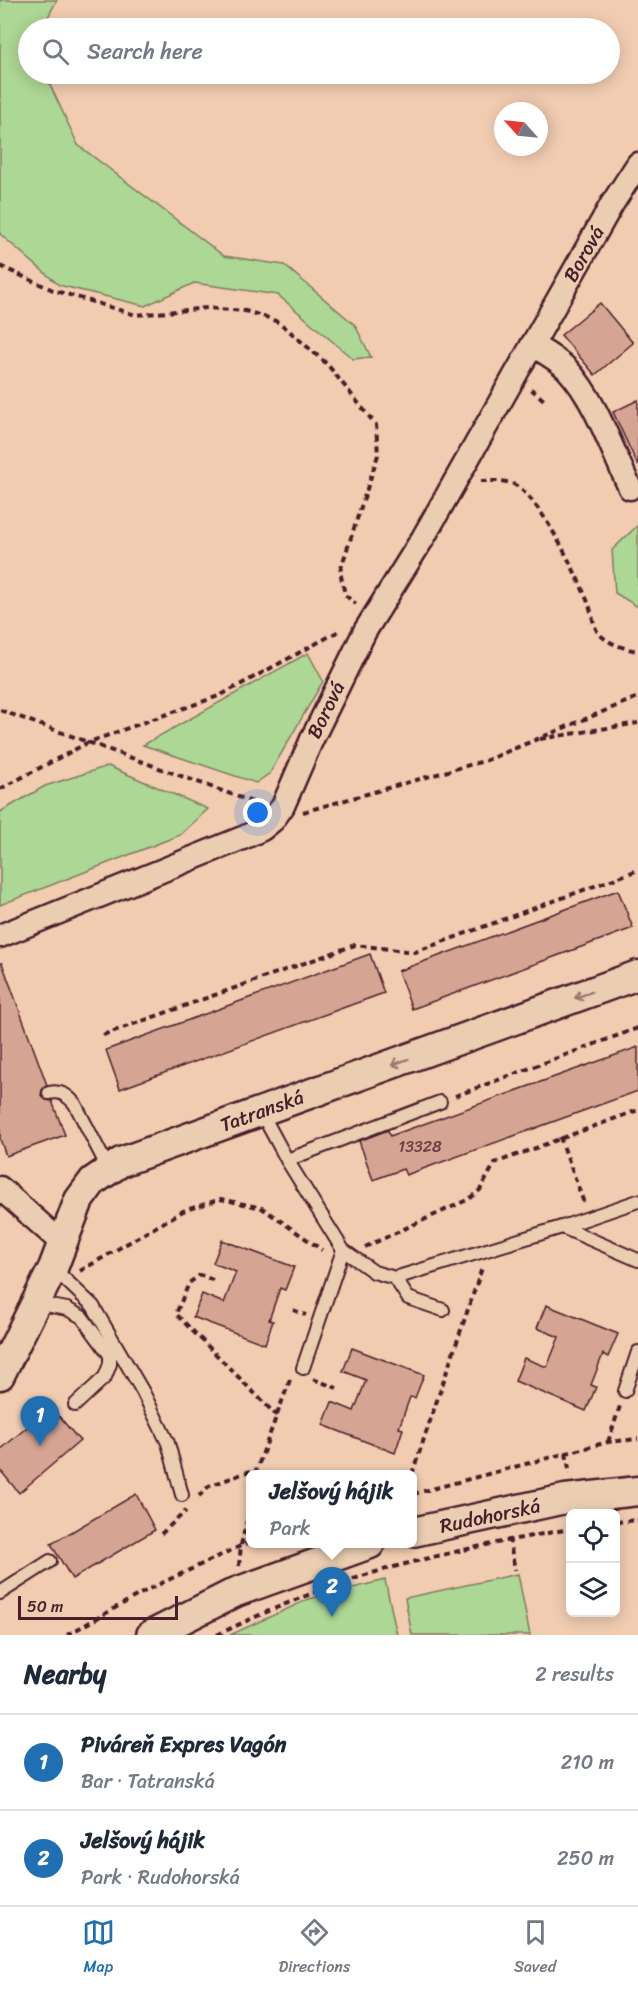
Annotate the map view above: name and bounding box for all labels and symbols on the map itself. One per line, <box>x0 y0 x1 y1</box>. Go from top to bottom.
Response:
north arrow <box>494 102 548 156</box>
street label: Borová <box>554 219 614 289</box>
street label: Borová <box>297 675 355 745</box>
your location <box>243 798 272 827</box>
one-way arrow <box>574 990 593 1001</box>
one-way arrow <box>391 1057 410 1068</box>
street label: Tatranská <box>215 1080 309 1142</box>
house number: 13328 <box>398 1132 442 1161</box>
pin: 1 <box>20 1396 60 1446</box>
street label: Rudohorská <box>436 1488 544 1544</box>
pin: 2 <box>312 1568 352 1617</box>
scale bar <box>18 1593 178 1620</box>

